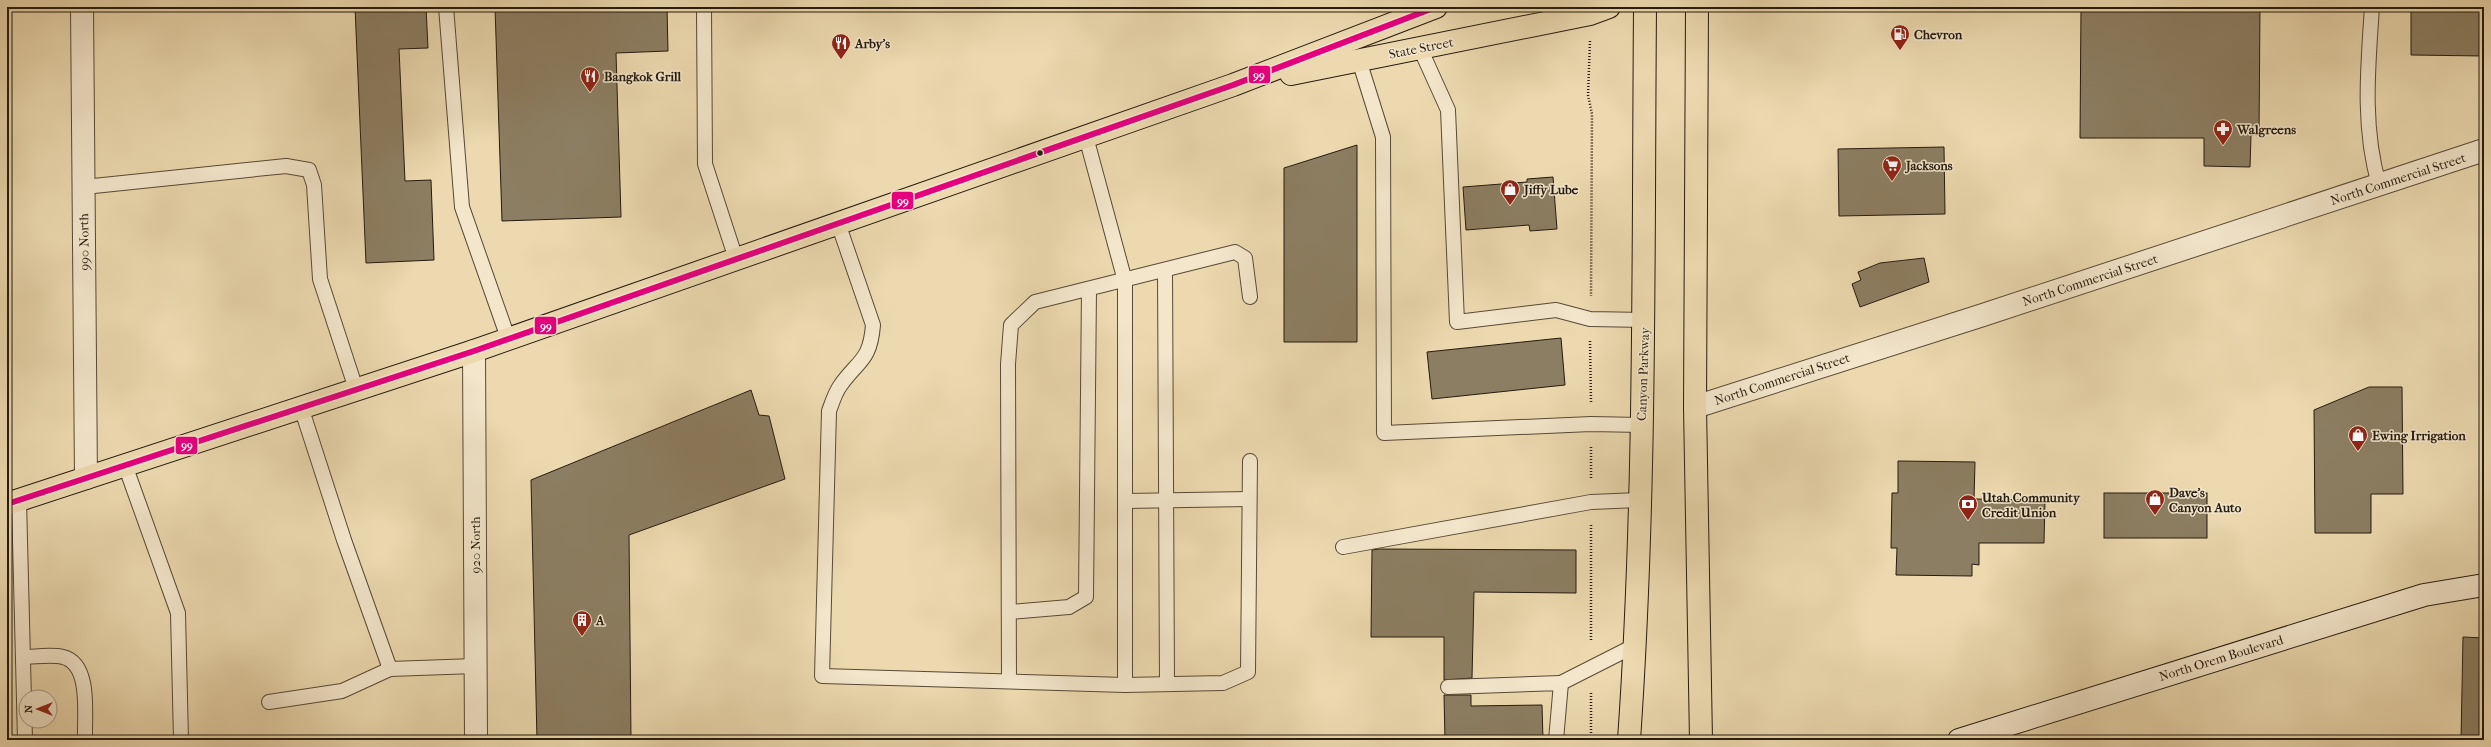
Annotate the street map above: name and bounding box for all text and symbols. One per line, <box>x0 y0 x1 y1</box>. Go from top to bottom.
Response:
fuel station icon: Chevron <box>1889 23 1911 51</box>
place label: Chevron <box>1914 27 1963 42</box>
restaurant icon: Arby's <box>830 32 852 60</box>
street label: State Street <box>1387 34 1455 62</box>
place label: Arby's <box>854 36 890 52</box>
restaurant icon: Bangkok Grill <box>579 65 601 93</box>
line badge: 99 <box>1248 65 1271 84</box>
place label: Bangkok Grill <box>604 69 682 85</box>
text: 99 <box>1252 69 1265 82</box>
pharmacy icon: Walgreens <box>2212 118 2234 146</box>
place label: Walgreens <box>2236 122 2296 138</box>
unlabelled marker <box>1035 148 1045 158</box>
street label: North Commercial Street <box>2328 150 2468 208</box>
supermarket icon: Jacksons <box>1881 154 1903 182</box>
place label: Jacksons <box>1904 158 1953 174</box>
shop icon: Jiffy Lube <box>1499 178 1521 206</box>
place label: Jiffy Lube <box>1522 182 1579 198</box>
line badge: 99 <box>891 191 914 210</box>
text: 99 <box>896 195 909 208</box>
street label: 990 North <box>76 213 92 271</box>
street label: North Commercial Street <box>2020 251 2160 309</box>
line badge: 99 <box>534 316 557 335</box>
text: 99 <box>539 320 552 333</box>
street label: Canyon Parkway <box>1634 326 1652 421</box>
street label: North Commercial Street <box>1712 350 1852 408</box>
shop icon: Ewing Irrigation <box>2347 424 2369 452</box>
place label: Ewing Irrigation <box>2372 428 2466 444</box>
line badge: 99 <box>175 436 198 455</box>
text: 99 <box>180 439 193 452</box>
place label: Dave's Canyon Auto <box>2169 485 2242 516</box>
shop icon: Dave's Canyon Auto <box>2144 488 2166 516</box>
place label: Utah Community Credit Union <box>1981 490 2081 520</box>
bank icon: Utah Community Credit Union <box>1957 493 1979 521</box>
street label: 920 North <box>468 516 483 574</box>
building icon: A <box>571 609 593 637</box>
place label: A <box>595 613 605 628</box>
street label: North Orem Boulevard <box>2157 632 2286 684</box>
north arrow <box>18 689 58 729</box>
text: N <box>22 704 35 713</box>

